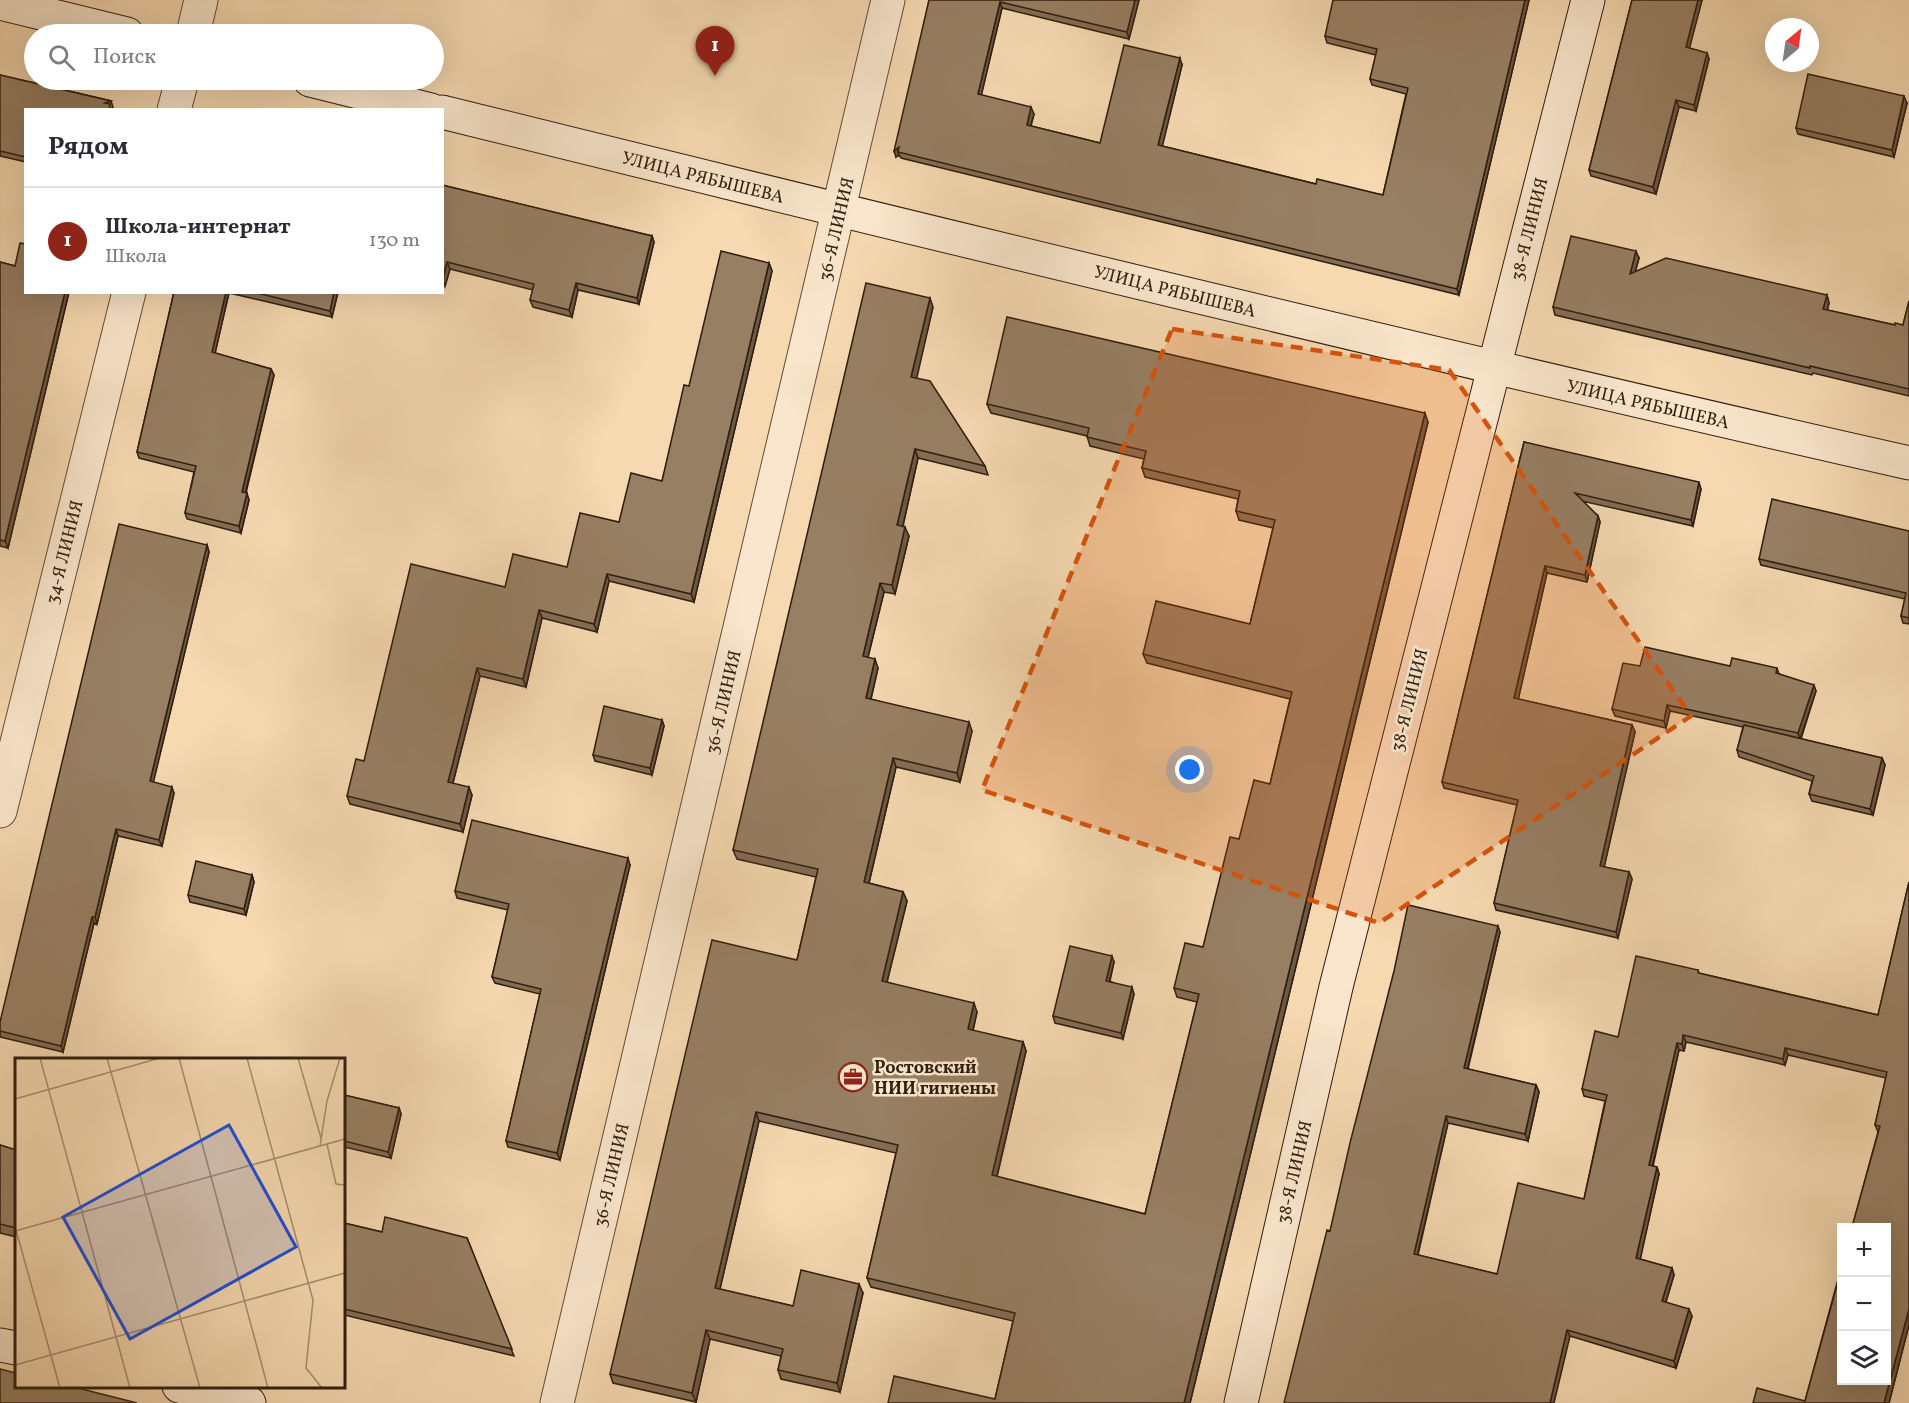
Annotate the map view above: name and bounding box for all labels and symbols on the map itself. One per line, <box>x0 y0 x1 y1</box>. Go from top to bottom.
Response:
north arrow <box>1765 18 1819 72</box>
pin: 1 <box>696 26 734 76</box>
street label: УЛИЦА РЯБЫШЕВА <box>619 146 787 211</box>
street label: 36-Я ЛИНИЯ <box>813 175 862 284</box>
street label: 38-Я ЛИНИЯ <box>1506 175 1555 284</box>
street label: УЛИЦА РЯБЫШЕВА <box>1091 260 1259 325</box>
street label: УЛИЦА РЯБЫШЕВА <box>1564 375 1732 436</box>
street label: 34-Я ЛИНИЯ <box>40 498 90 607</box>
street label: 38-Я ЛИНИЯ <box>1386 646 1435 755</box>
street label: 36-Я ЛИНИЯ <box>700 648 749 757</box>
your location <box>1175 755 1204 784</box>
place label: Ростовский НИИ гигиены <box>874 1056 996 1102</box>
inset map <box>15 1058 345 1388</box>
office icon: Ростовский НИИ гигиены <box>837 1061 869 1093</box>
street label: 38-Я ЛИНИЯ <box>1271 1118 1320 1227</box>
street label: 36-Я ЛИНИЯ <box>588 1121 637 1230</box>

